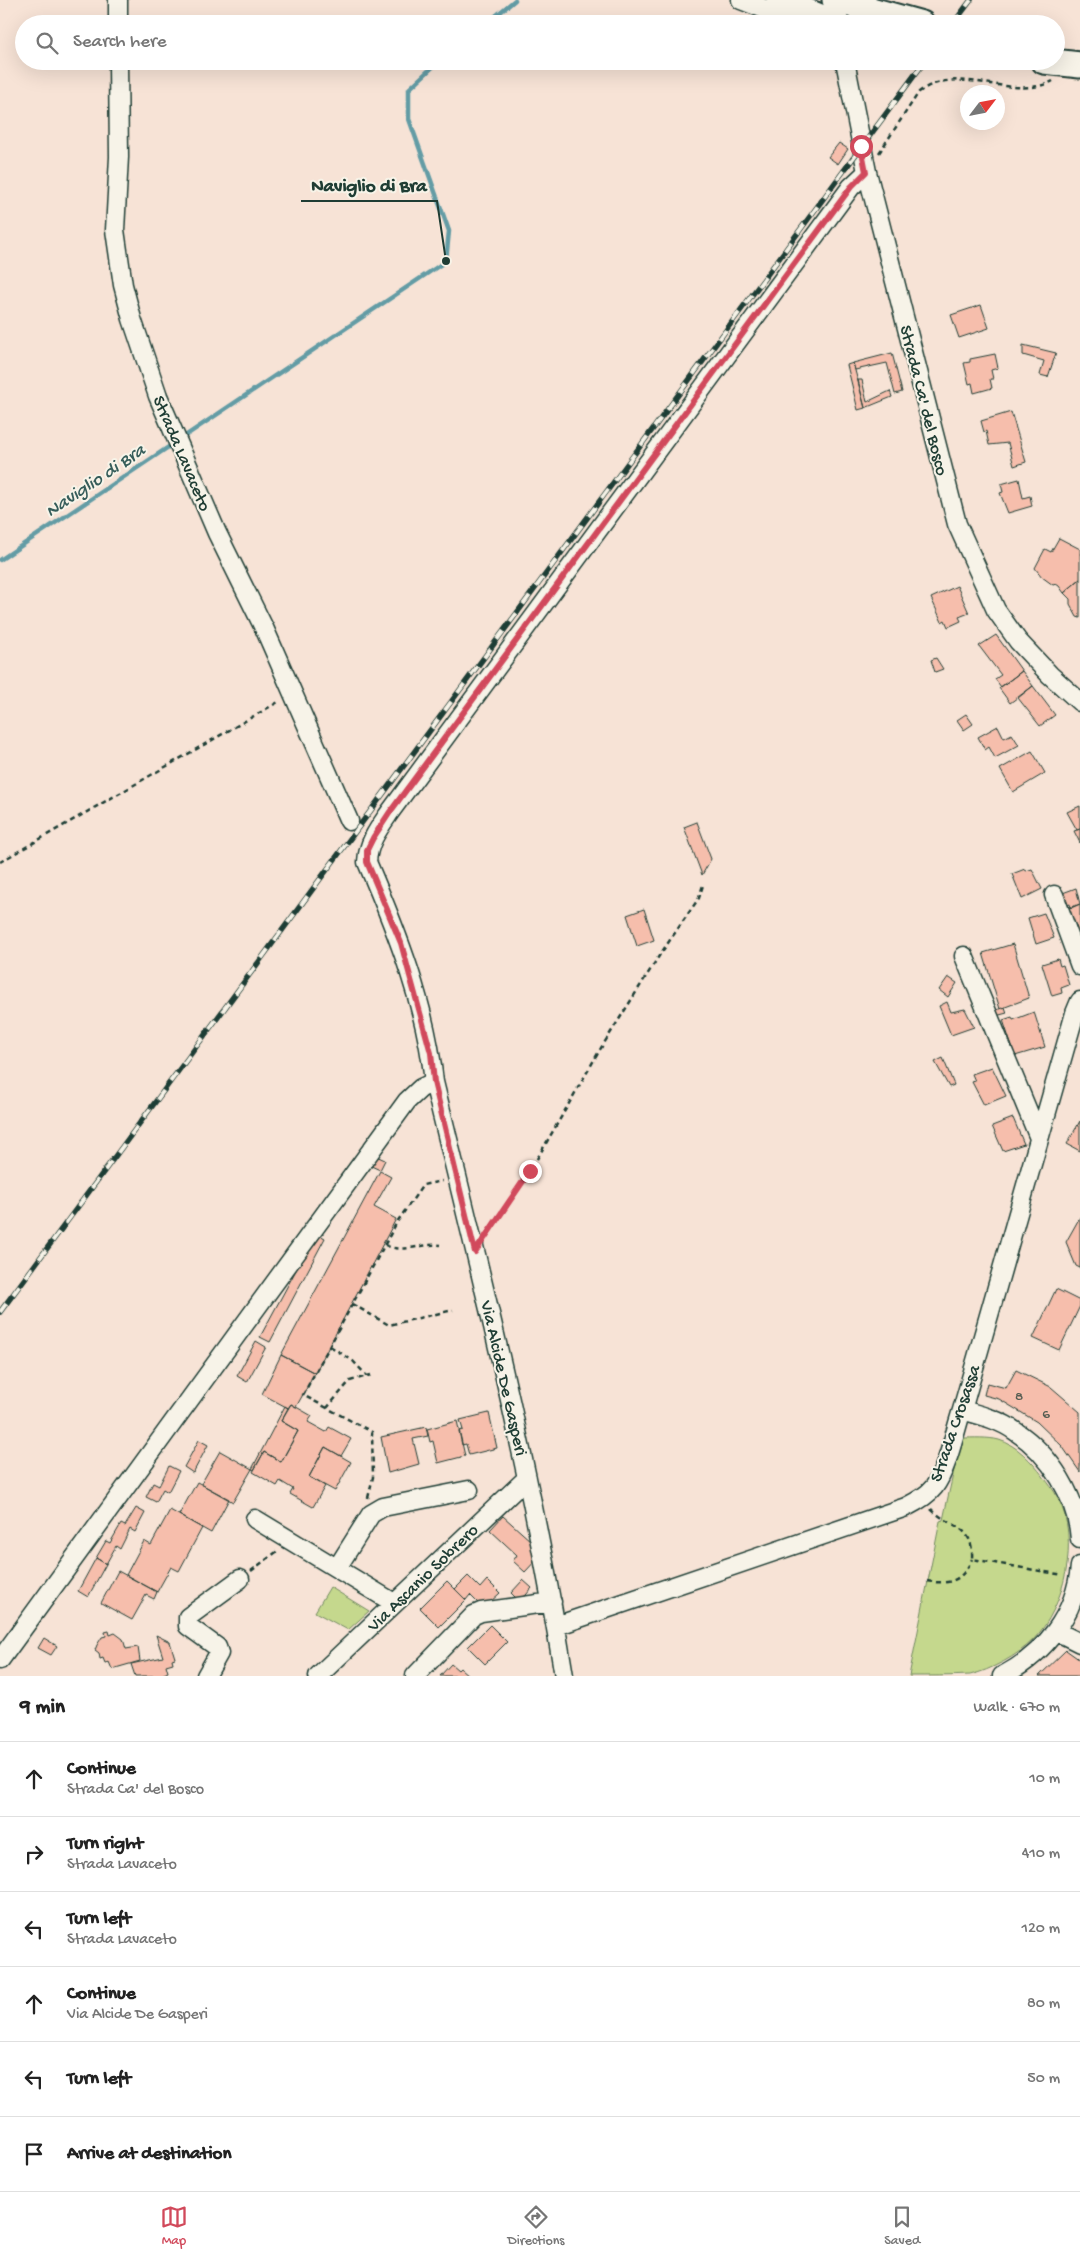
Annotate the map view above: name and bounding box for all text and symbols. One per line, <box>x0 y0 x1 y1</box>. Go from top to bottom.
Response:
search box <box>15 15 1065 70</box>
icon: search <box>33 29 61 57</box>
text: Search here <box>73 31 167 54</box>
north arrow <box>960 85 1005 130</box>
route start <box>850 135 873 158</box>
callout: Naviglio di Bra <box>301 167 437 201</box>
text: Naviglio di Bra <box>311 176 428 199</box>
street label: Strada Ca' del Bosco <box>894 323 951 478</box>
street label: Strada Lavaceto <box>147 393 214 515</box>
water label: Naviglio di Bra <box>42 439 152 524</box>
route end <box>519 1160 542 1183</box>
street label: Via Alcide De Gasperi <box>474 1298 531 1458</box>
street label: Strada Crosassa <box>927 1362 987 1485</box>
house number: 8 <box>1015 1388 1023 1406</box>
house number: 6 <box>1042 1406 1050 1424</box>
street label: Via Ascanio Sobrero <box>363 1520 484 1638</box>
text: 9 min <box>20 1696 65 1721</box>
text: Walk · 670 m <box>974 1699 1060 1718</box>
text: Continue <box>67 1758 136 1781</box>
icon: ahead <box>20 1765 48 1793</box>
text: 10 m <box>1029 1770 1060 1789</box>
text: Strada Ca' del Bosco <box>67 1781 204 1800</box>
text: Turn right <box>67 1833 143 1856</box>
icon: right <box>20 1840 48 1868</box>
text: 410 m <box>1022 1845 1060 1864</box>
text: Strada Lavaceto <box>67 1856 177 1875</box>
text: Turn left <box>67 1908 131 1931</box>
icon: left <box>20 1915 48 1943</box>
text: 120 m <box>1021 1920 1060 1939</box>
text: Strada Lavaceto <box>67 1931 177 1950</box>
text: Continue <box>67 1983 136 2006</box>
icon: ahead <box>20 1990 48 2018</box>
text: 80 m <box>1027 1995 1060 2014</box>
text: Via Alcide De Gasperi <box>67 2006 208 2025</box>
icon: left <box>20 2065 48 2093</box>
text: Turn left <box>67 2068 131 2091</box>
text: 50 m <box>1027 2070 1060 2089</box>
icon: arrive <box>20 2140 48 2168</box>
text: Arrive at destination <box>67 2143 231 2166</box>
tab: Map <box>160 2203 188 2250</box>
tab: Directions <box>508 2203 565 2250</box>
tab: Saved <box>884 2203 920 2250</box>

